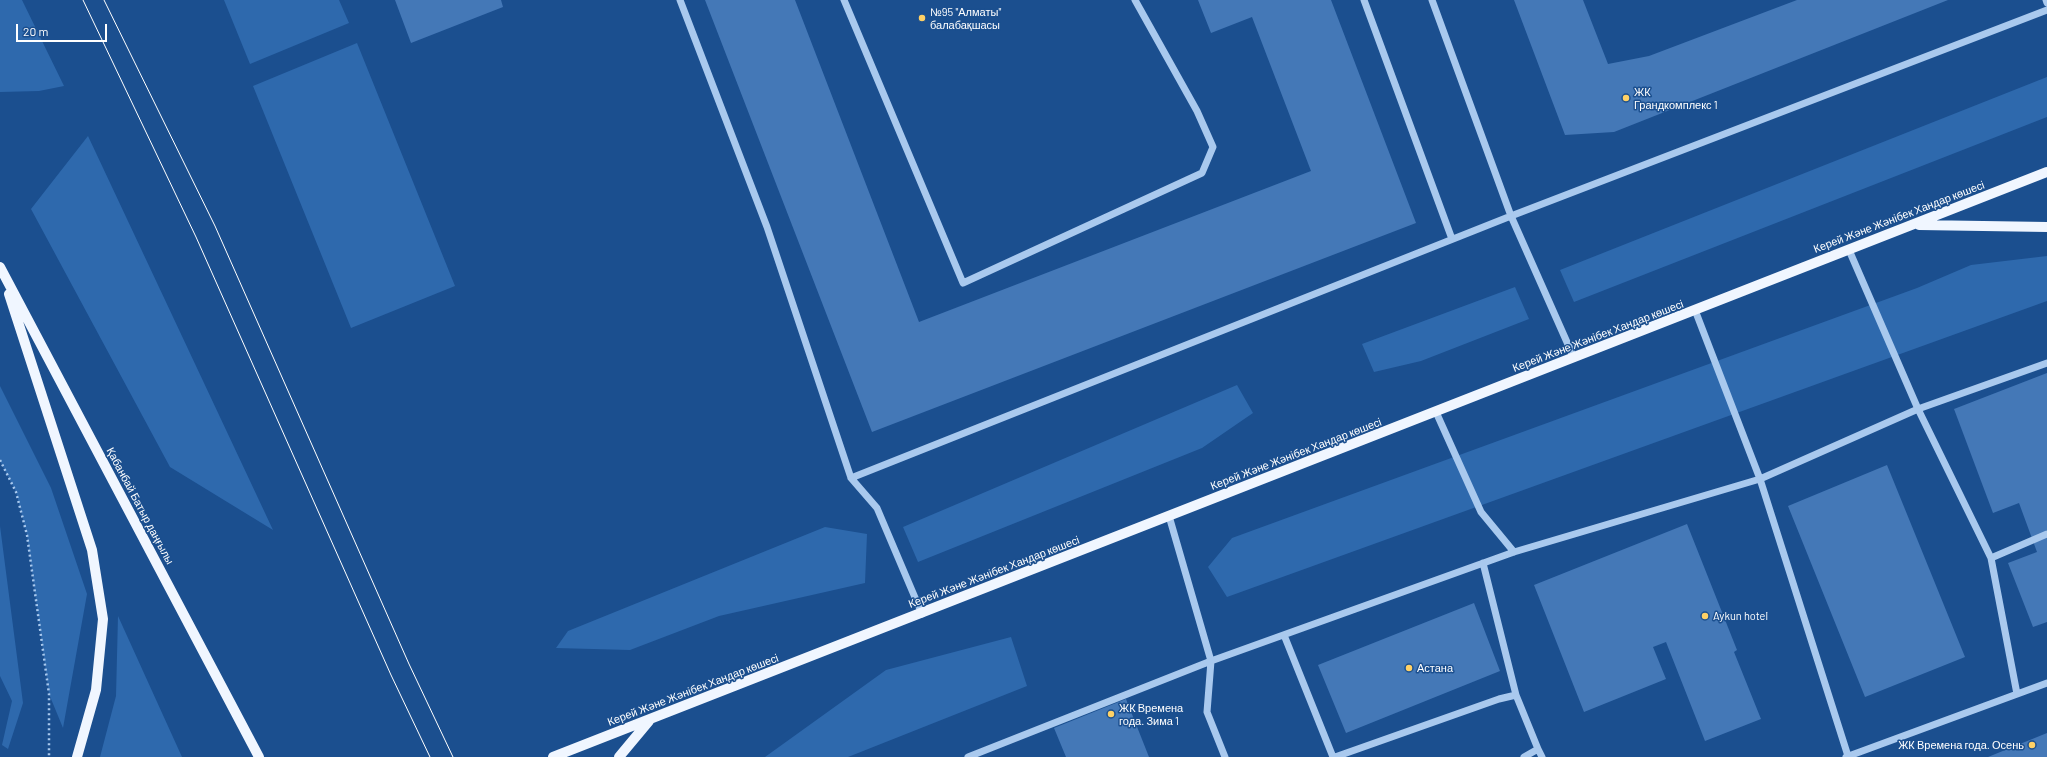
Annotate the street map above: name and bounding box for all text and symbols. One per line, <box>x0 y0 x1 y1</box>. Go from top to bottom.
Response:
place label: №95 "Алматы" балабақшасы <box>930 5 1001 31</box>
marker: №95 "Алматы" балабақшасы <box>917 13 927 23</box>
scale bar <box>18 16 109 42</box>
text: 20 m <box>23 24 49 38</box>
place label: ЖК Грандкомплекс 1 <box>1634 85 1718 111</box>
marker: ЖК Грандкомплекс 1 <box>1621 93 1631 103</box>
street label: Керей Және Жәнібек Хандар көшесі <box>1812 178 1986 256</box>
street label: Керей Және Жәнібек Хандар көшесі <box>1511 297 1685 375</box>
street label: Керей Және Жәнібек Хандар көшесі <box>1209 415 1383 493</box>
street label: Қабанбай Батыр даңғылы <box>104 445 176 567</box>
street label: Керей Және Жәнібек Хандар көшесі <box>907 533 1081 611</box>
place label: Aykun hotel <box>1713 609 1768 623</box>
marker: Aykun hotel <box>1700 611 1710 621</box>
street label: Керей Және Жәнібек Хандар көшесі <box>606 651 780 729</box>
place label: Астана <box>1417 661 1453 675</box>
marker: Астана <box>1404 663 1414 673</box>
place label: ЖК Времена года. Зима 1 <box>1119 701 1183 727</box>
marker: ЖК Времена года. Зима 1 <box>1106 709 1116 719</box>
place label: ЖК Времена года. Осень <box>1898 738 2024 752</box>
marker: ЖК Времена года. Осень <box>2027 740 2037 750</box>

